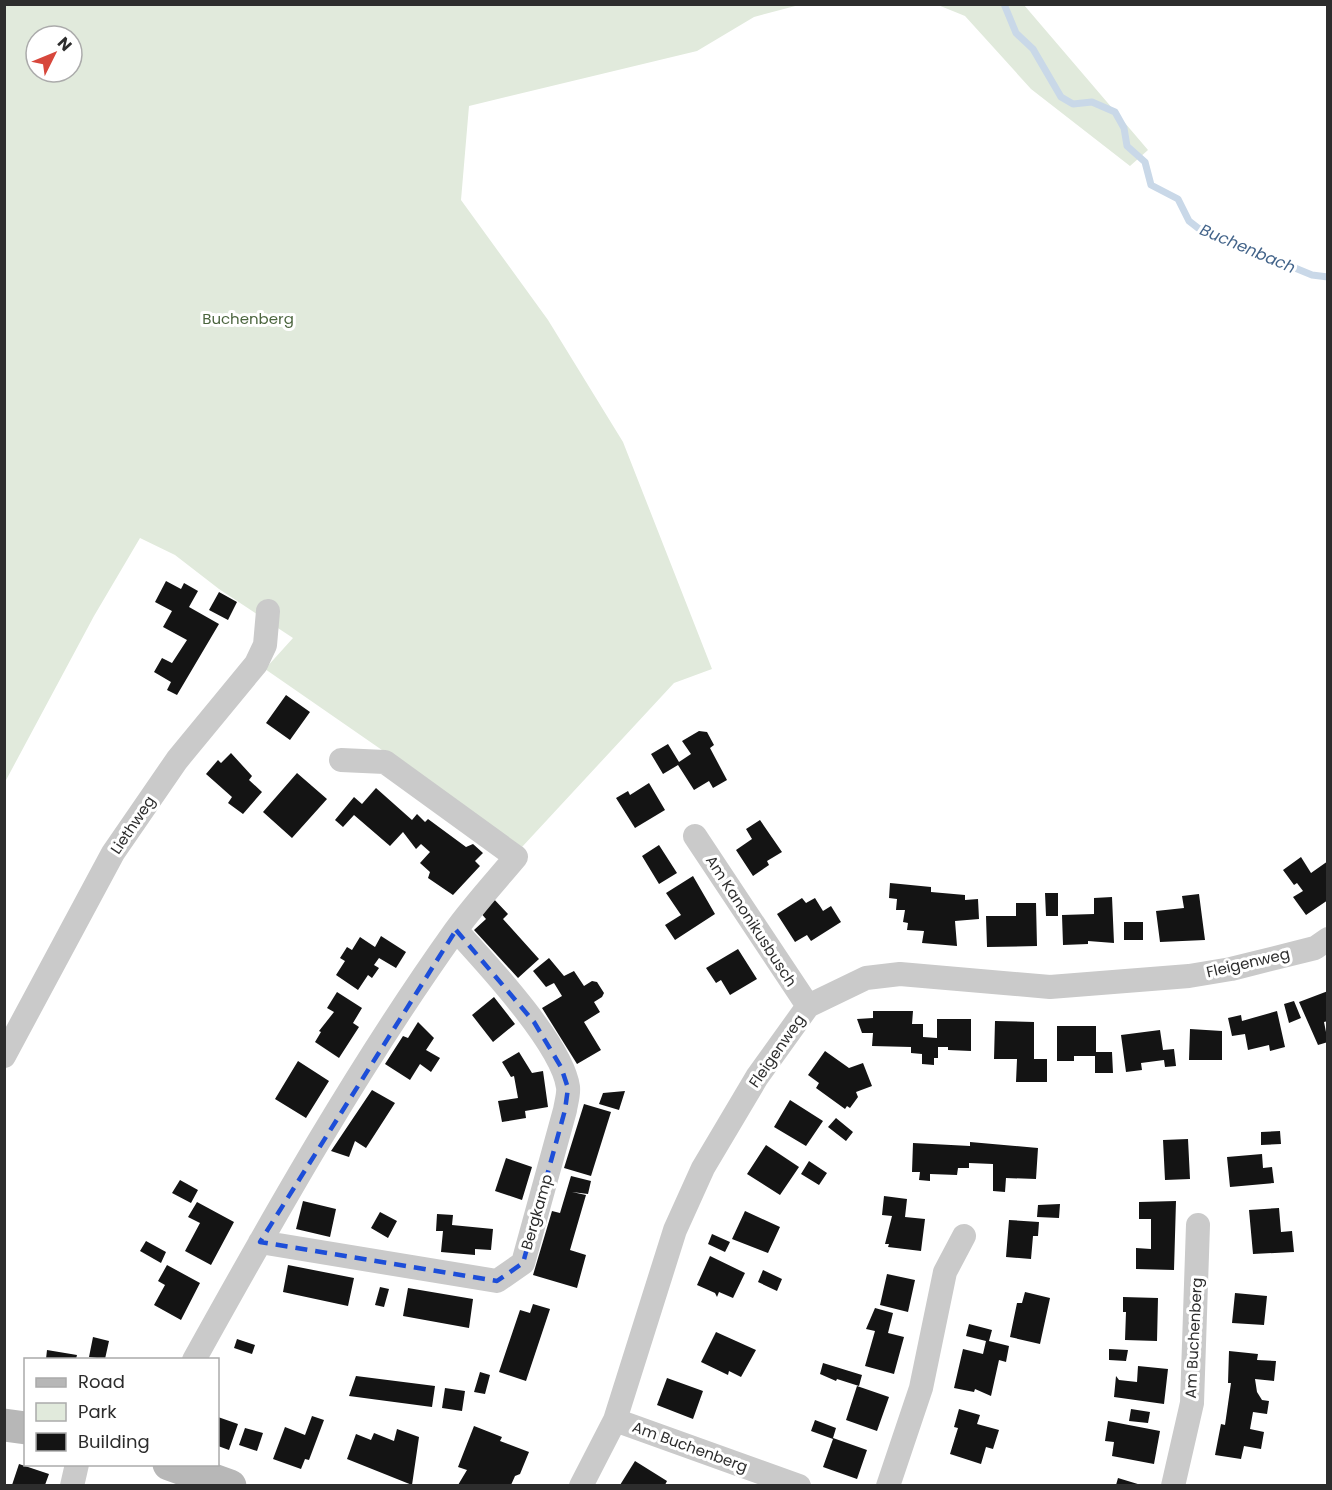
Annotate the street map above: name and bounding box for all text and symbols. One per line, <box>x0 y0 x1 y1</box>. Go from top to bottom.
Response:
north arrow <box>24 24 84 84</box>
text: N <box>52 32 77 56</box>
water label: Buchenbach <box>1196 218 1299 279</box>
park label: Buchenberg <box>202 308 294 329</box>
street label: Liethweg <box>105 791 160 858</box>
street label: Am Kanonikusbusch <box>701 851 802 990</box>
street label: Fleigenweg <box>1204 943 1292 982</box>
street label: Fleigenweg <box>744 1010 810 1092</box>
street label: Bergkamp <box>516 1172 557 1252</box>
street label: Am Buchenberg <box>1180 1277 1207 1399</box>
legend <box>24 1358 219 1466</box>
text: Road <box>78 1369 125 1394</box>
text: Park <box>78 1399 117 1424</box>
street label: Am Buchenberg <box>630 1416 751 1477</box>
text: Building <box>78 1429 150 1454</box>

